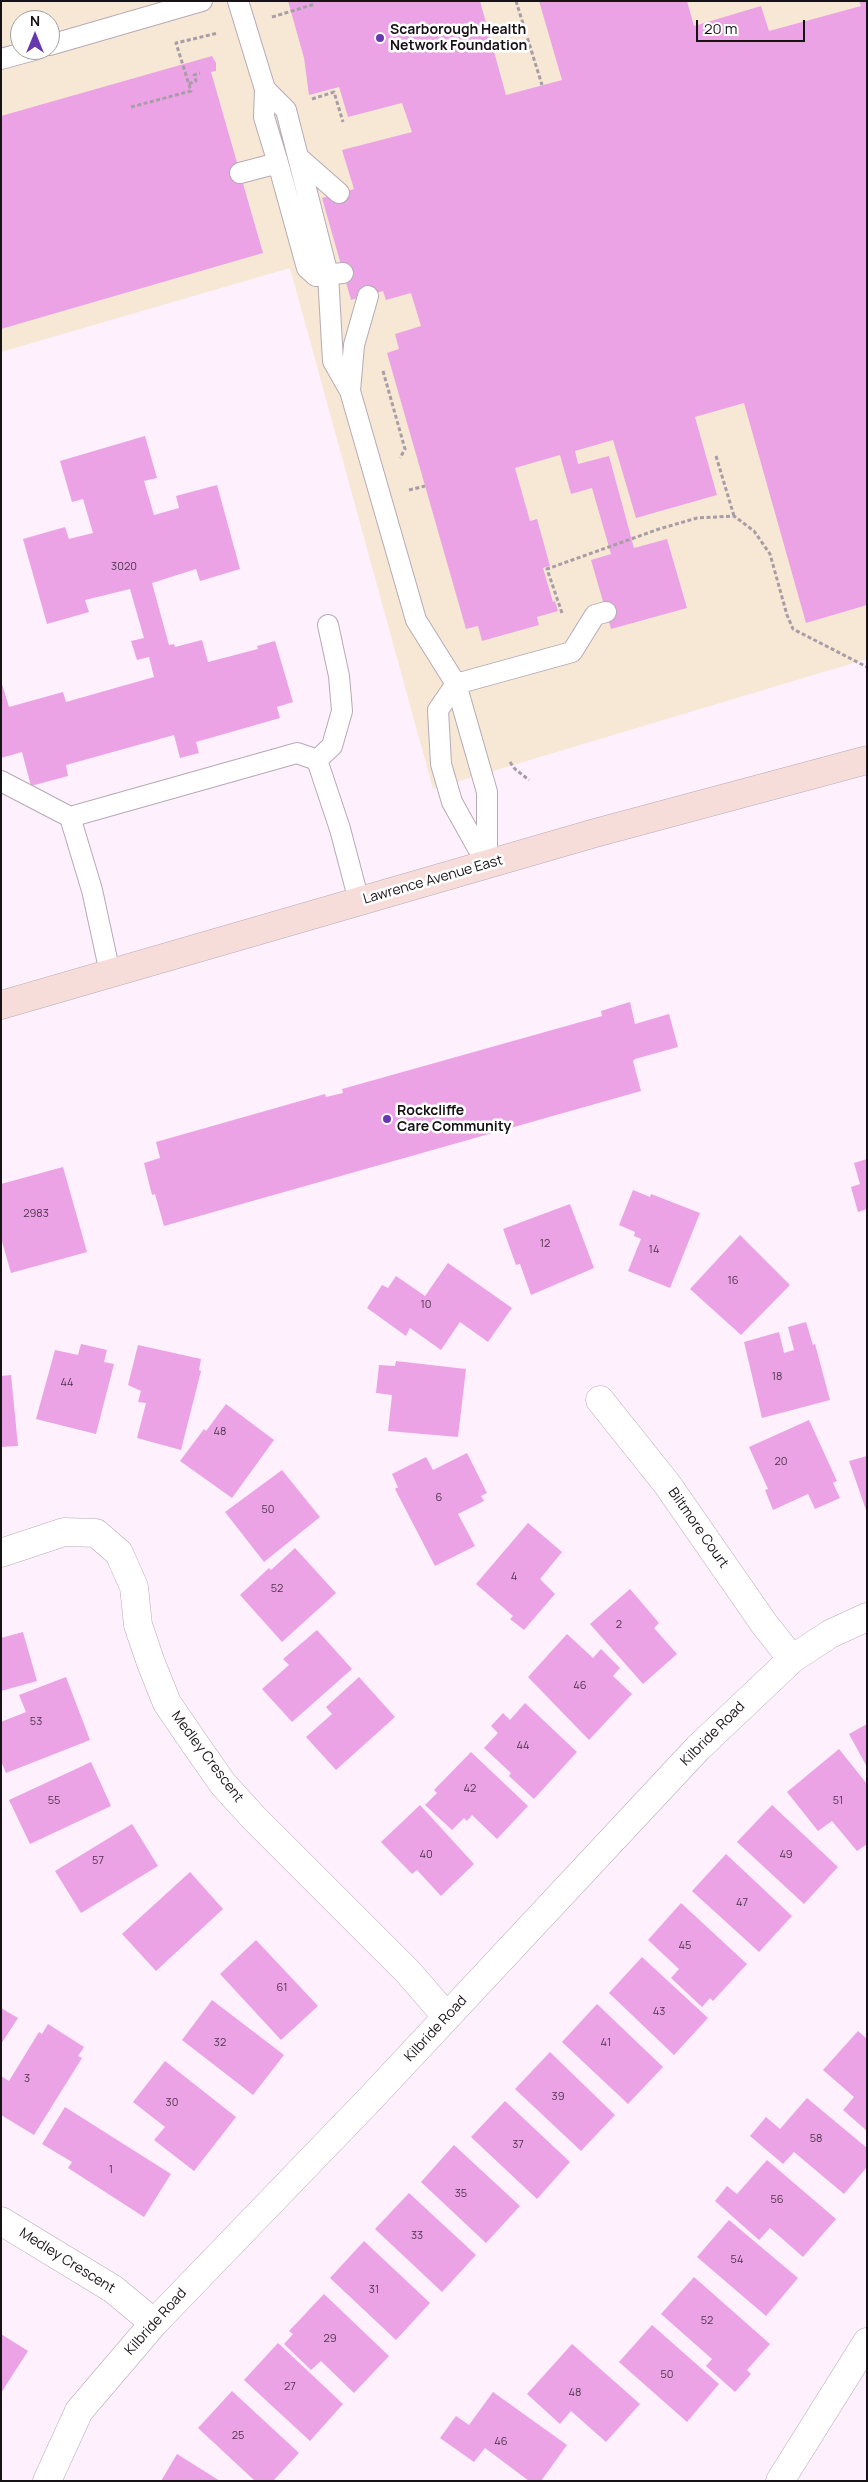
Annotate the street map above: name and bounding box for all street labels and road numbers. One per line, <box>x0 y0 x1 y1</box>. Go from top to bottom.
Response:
street label: Lawrence Avenue East <box>361 852 505 908</box>
street label: Biltmore Court <box>664 1485 732 1571</box>
street label: Kilbride Road <box>677 1698 749 1770</box>
street label: Medley Crescent <box>167 1708 247 1806</box>
street label: Kilbride Road <box>401 1993 471 2065</box>
street label: Medley Crescent <box>16 2225 118 2297</box>
street label: Kilbride Road <box>122 2285 190 2359</box>

